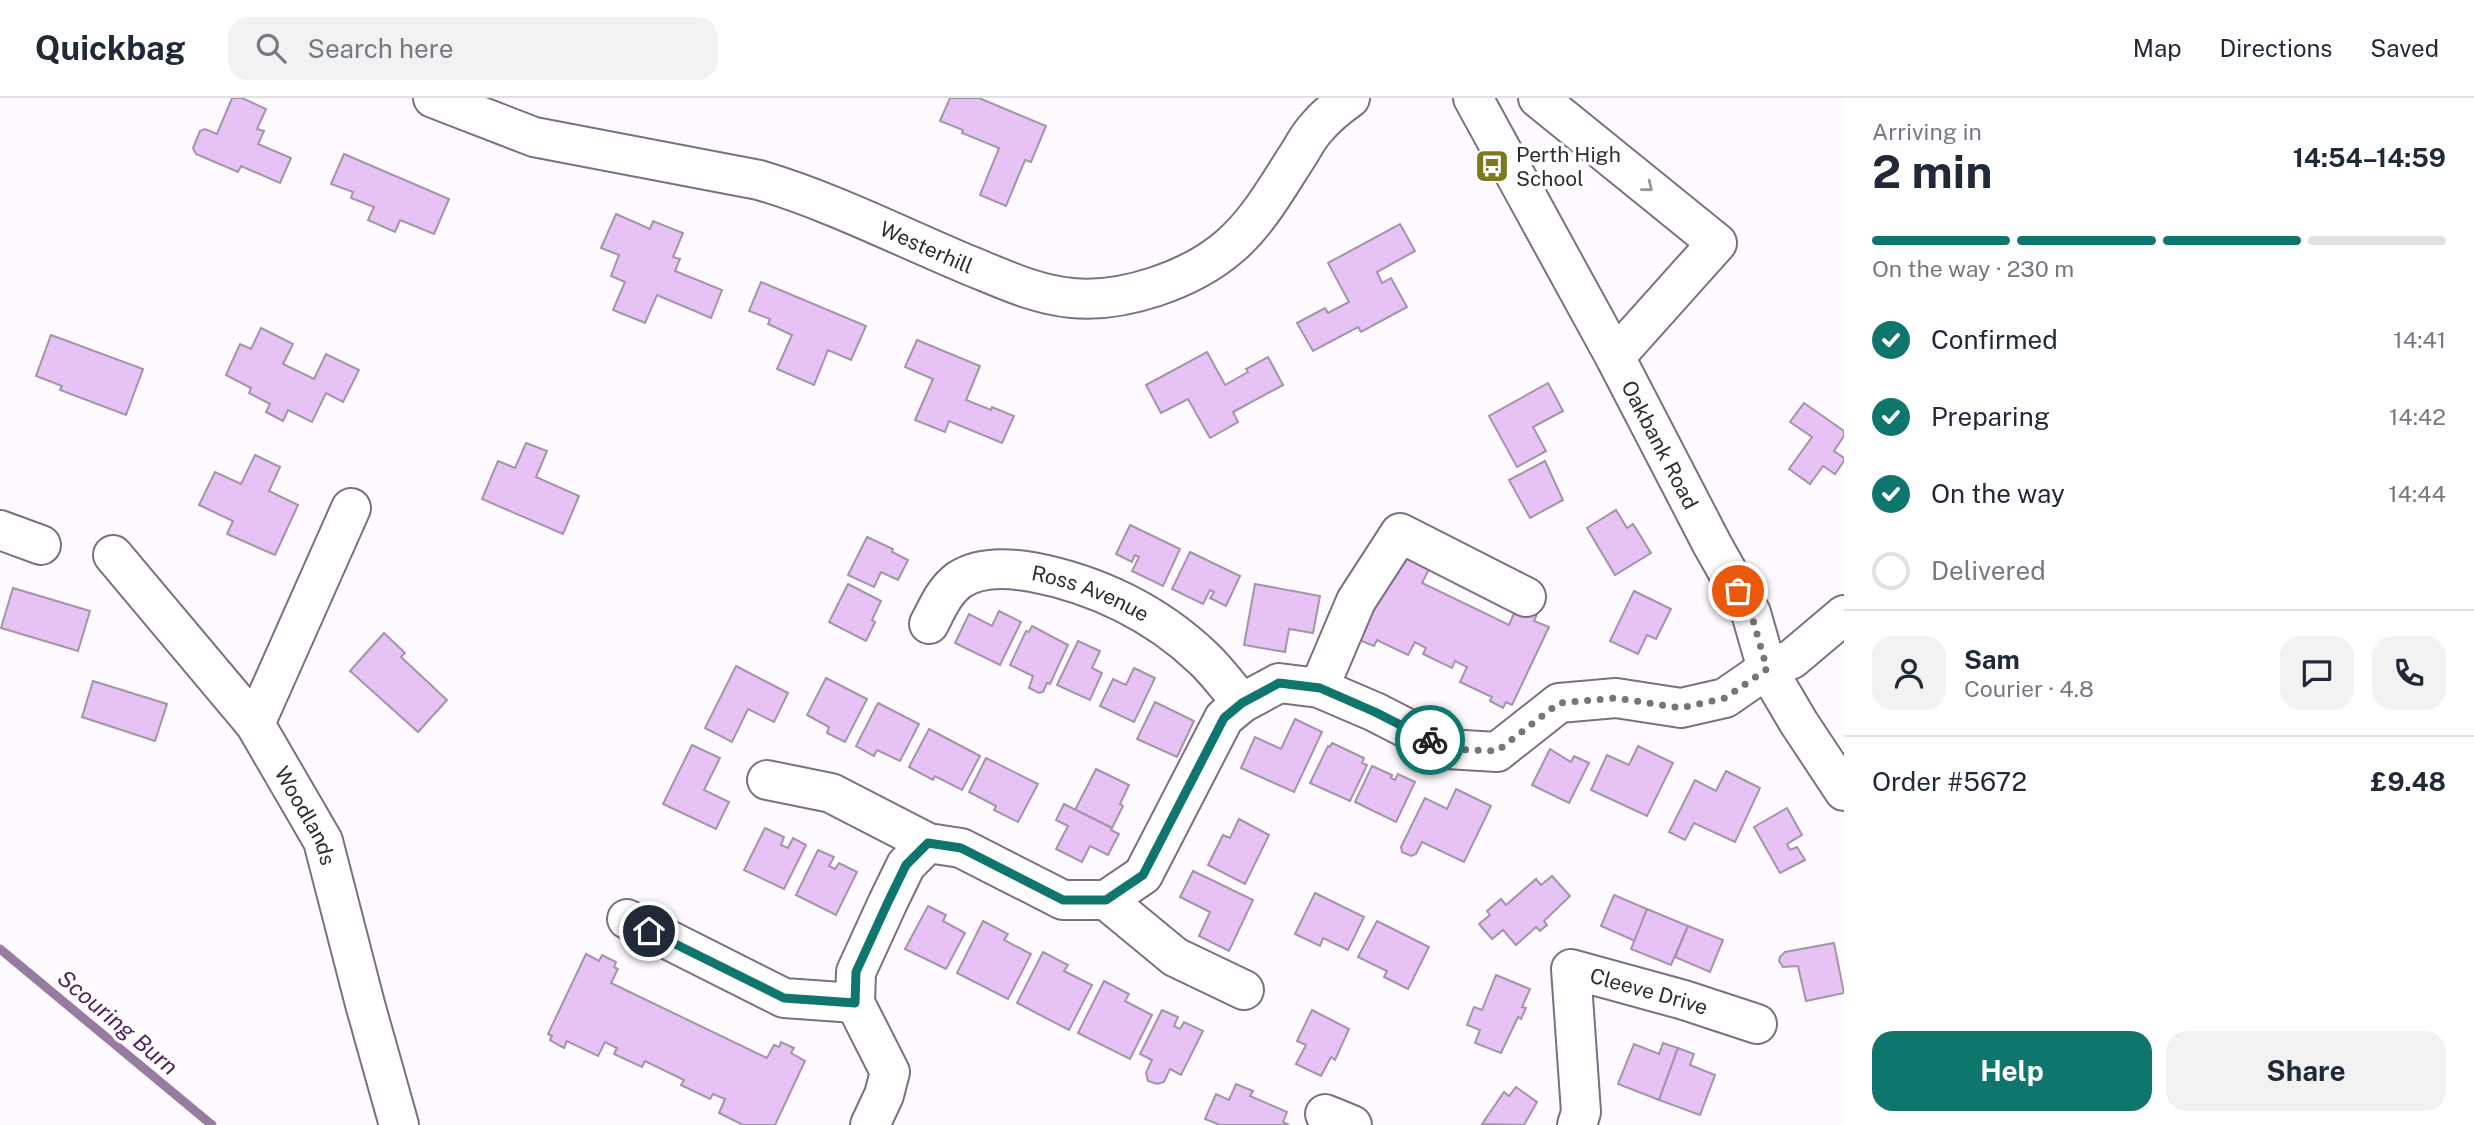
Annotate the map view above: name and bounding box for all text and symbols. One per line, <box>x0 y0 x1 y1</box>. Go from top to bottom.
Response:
search box <box>228 17 718 80</box>
text: Quickbag <box>35 29 186 67</box>
icon: search <box>252 29 290 67</box>
text: Search here <box>308 33 454 64</box>
text: Map <box>2133 34 2182 62</box>
text: Directions <box>2220 34 2332 62</box>
text: Saved <box>2370 34 2439 62</box>
text: Arriving in <box>1872 118 1982 145</box>
place label: Perth High School <box>1516 142 1621 191</box>
text: 14:54–14:59 <box>2293 142 2446 173</box>
text: 2 min <box>1872 144 1992 198</box>
bus stop icon: Perth High School <box>1473 147 1511 185</box>
one-way arrow <box>1640 179 1653 191</box>
street label: Westerhill <box>876 215 977 278</box>
text: On the way · 230 m <box>1872 255 2074 282</box>
icon: check <box>1872 321 1910 359</box>
text: Confirmed <box>1931 324 2058 355</box>
text: 14:41 <box>2393 326 2446 353</box>
street label: Oakbank Road <box>1617 376 1704 513</box>
icon: check <box>1872 398 1910 436</box>
text: Preparing <box>1931 401 2050 432</box>
text: 14:42 <box>2389 403 2446 430</box>
icon: check <box>1872 475 1910 513</box>
text: On the way <box>1931 478 2065 509</box>
text: 14:44 <box>2388 480 2446 507</box>
text: Delivered <box>1931 555 2046 586</box>
street label: Ross Avenue <box>1030 560 1154 626</box>
pin <box>1708 561 1768 621</box>
icon: bag <box>1719 572 1757 610</box>
button: person <box>1872 636 1946 710</box>
button: chat <box>2280 636 2354 710</box>
button: phone <box>2372 636 2446 710</box>
text: Sam <box>1964 644 2020 675</box>
text: Courier · 4.8 <box>1964 675 2094 702</box>
courier <box>1395 705 1465 775</box>
icon: bike <box>1411 721 1449 759</box>
street label: Woodlands <box>270 762 341 868</box>
text: Order #5672 <box>1872 766 2027 797</box>
text: £9.48 <box>2371 766 2446 797</box>
pin <box>619 901 679 961</box>
icon: home <box>630 912 668 950</box>
street label: Cleeve Drive <box>1587 962 1711 1020</box>
water label: Scouring Burn <box>52 964 184 1080</box>
button: Help <box>1872 1031 2152 1111</box>
button: Share <box>2166 1031 2446 1111</box>

